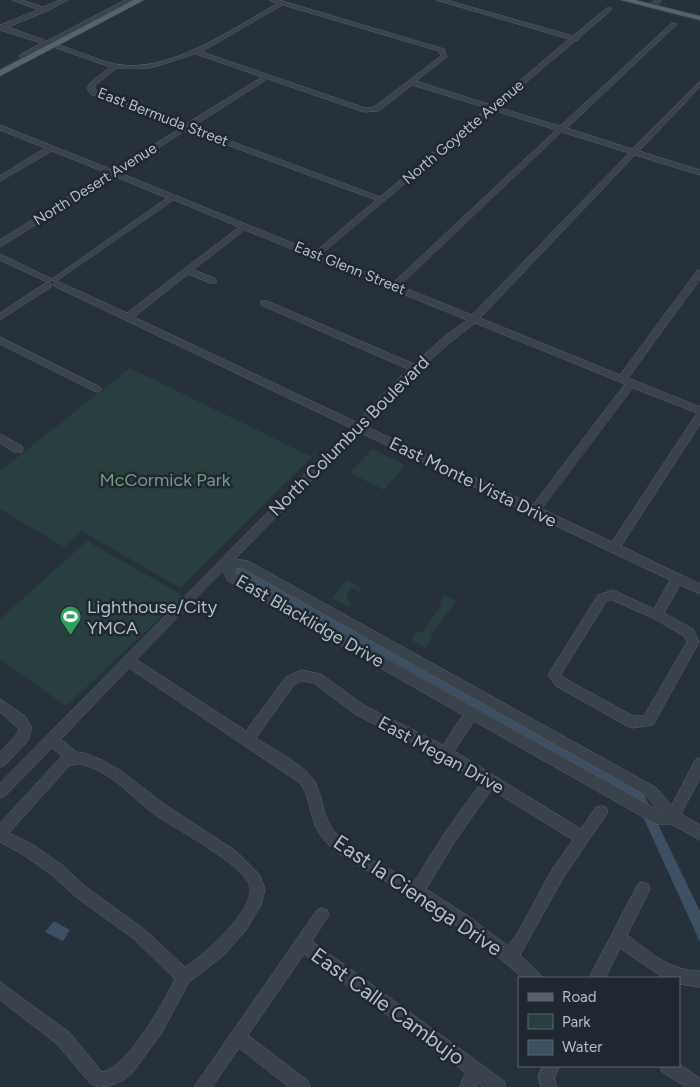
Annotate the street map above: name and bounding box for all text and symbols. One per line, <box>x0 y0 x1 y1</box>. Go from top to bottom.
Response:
street label: North Goyette Avenue <box>399 76 527 188</box>
street label: East Bermuda Street <box>95 84 231 150</box>
street label: North Desert Avenue <box>30 139 160 229</box>
street label: East Glenn Street <box>292 238 408 299</box>
street label: North Columbus Boulevard <box>264 351 434 521</box>
street label: East Monte Vista Drive <box>386 432 560 532</box>
park label: McCormick Park <box>99 469 231 491</box>
street label: East Blacklidge Drive <box>232 570 388 672</box>
place label: Lighthouse/City YMCA <box>87 596 218 639</box>
sports icon: Lighthouse/City YMCA <box>59 605 83 636</box>
street label: East Megan Drive <box>374 711 508 799</box>
street label: East la Cienega Drive <box>329 829 507 961</box>
street label: East Calle Cambujo <box>306 942 470 1070</box>
legend <box>518 977 680 1067</box>
text: Road <box>562 988 597 1006</box>
text: Park <box>562 1013 591 1031</box>
text: Water <box>562 1038 602 1056</box>

